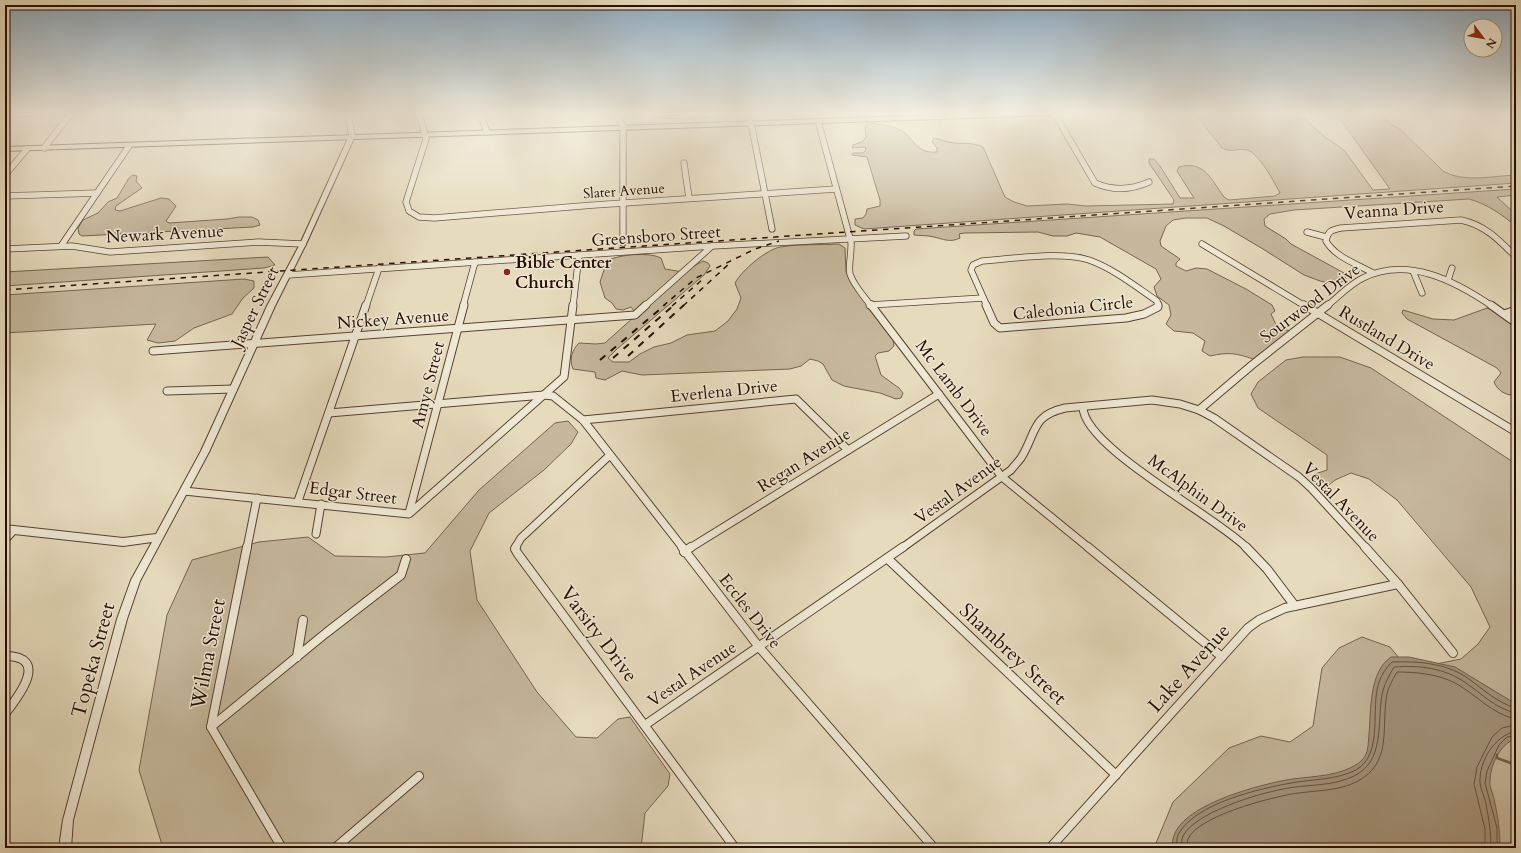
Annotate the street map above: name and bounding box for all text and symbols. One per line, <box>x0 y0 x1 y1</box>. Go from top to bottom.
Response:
north arrow <box>1463 18 1503 58</box>
text: N <box>1482 35 1500 51</box>
street label: Slater Avenue <box>583 179 665 203</box>
street label: Veanna Drive <box>1343 195 1445 225</box>
street label: Newark Avenue <box>105 219 225 249</box>
street label: Greensboro Street <box>591 220 722 252</box>
place label: Bible Center Church <box>515 251 611 294</box>
street label: Sourwood Drive <box>1255 258 1365 348</box>
street label: Jasper Street <box>224 262 285 354</box>
marker: Bible Center Church <box>502 267 512 277</box>
street label: Caledonia Circle <box>1012 290 1134 326</box>
street label: Rustland Drive <box>1335 300 1439 376</box>
street label: Nickey Avenue <box>336 304 450 334</box>
street label: Mc Lamb Drive <box>910 335 998 441</box>
street label: Amye Street <box>406 339 450 431</box>
street label: Everlena Drive <box>669 374 779 408</box>
street label: Regan Avenue <box>753 422 855 498</box>
street label: McAlphin Drive <box>1143 449 1253 537</box>
street label: Vestal Avenue <box>910 451 1006 529</box>
street label: Vestal Avenue <box>1297 457 1385 547</box>
street label: Edgar Street <box>308 476 399 510</box>
street label: Eccles Drive <box>713 569 787 653</box>
street label: Varsity Drive <box>554 581 644 687</box>
street label: Wilma Street <box>184 596 232 712</box>
street label: Shambrey Street <box>953 597 1073 711</box>
street label: Topeka Street <box>65 599 121 721</box>
street label: Lake Avenue <box>1142 618 1236 718</box>
street label: Vestal Avenue <box>643 636 741 712</box>

